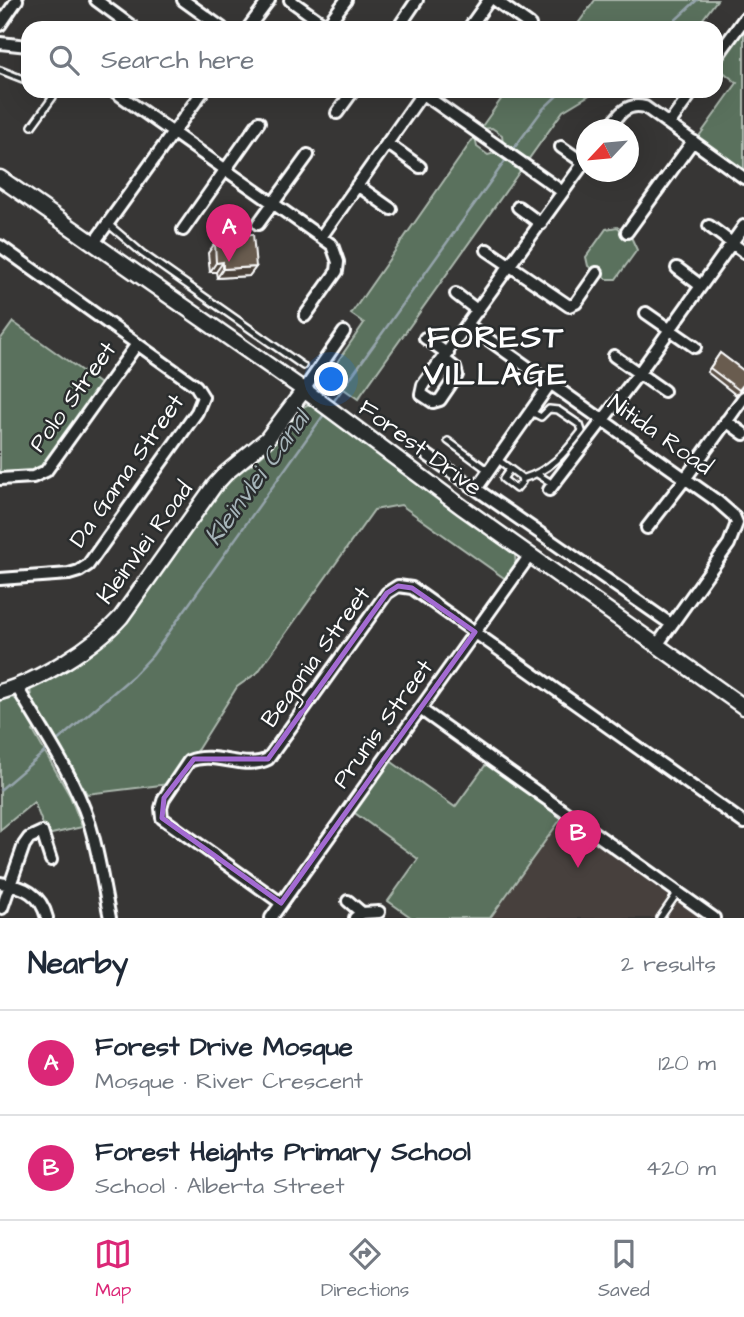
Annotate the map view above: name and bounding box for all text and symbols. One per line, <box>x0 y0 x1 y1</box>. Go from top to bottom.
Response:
search box <box>21 21 723 98</box>
icon: search <box>45 41 83 79</box>
text: Search here <box>101 42 254 78</box>
north arrow <box>576 119 639 182</box>
pin: A <box>206 204 252 262</box>
district label: FOREST VILLAGE <box>423 315 568 397</box>
street label: Polo Street <box>21 334 125 459</box>
your location <box>314 362 348 396</box>
street label: Nitida Road <box>601 386 719 484</box>
street label: Da Gama Street <box>61 387 193 555</box>
street label: Forest Drive <box>351 391 489 505</box>
water label: Kleinvlei Canal <box>196 401 320 553</box>
street label: Kleinvlei Road <box>89 475 201 611</box>
street label: Begonia Street <box>253 579 380 735</box>
street label: Prunis Street <box>325 652 442 796</box>
pin: B <box>555 810 601 868</box>
text: Nearby <box>28 943 128 985</box>
text: 2 results <box>621 948 716 980</box>
text: Forest Drive Mosque <box>95 1029 353 1065</box>
text: A <box>44 1047 58 1079</box>
text: 120 m <box>658 1047 716 1079</box>
text: Mosque · River Crescent <box>95 1065 363 1097</box>
text: Forest Heights Primary School <box>95 1134 471 1170</box>
text: B <box>43 1152 59 1184</box>
text: 420 m <box>646 1152 716 1184</box>
text: School · Alberta Street <box>95 1170 344 1202</box>
tab: Map <box>94 1235 132 1304</box>
tab: Directions <box>321 1235 409 1304</box>
tab: Saved <box>598 1235 650 1304</box>

